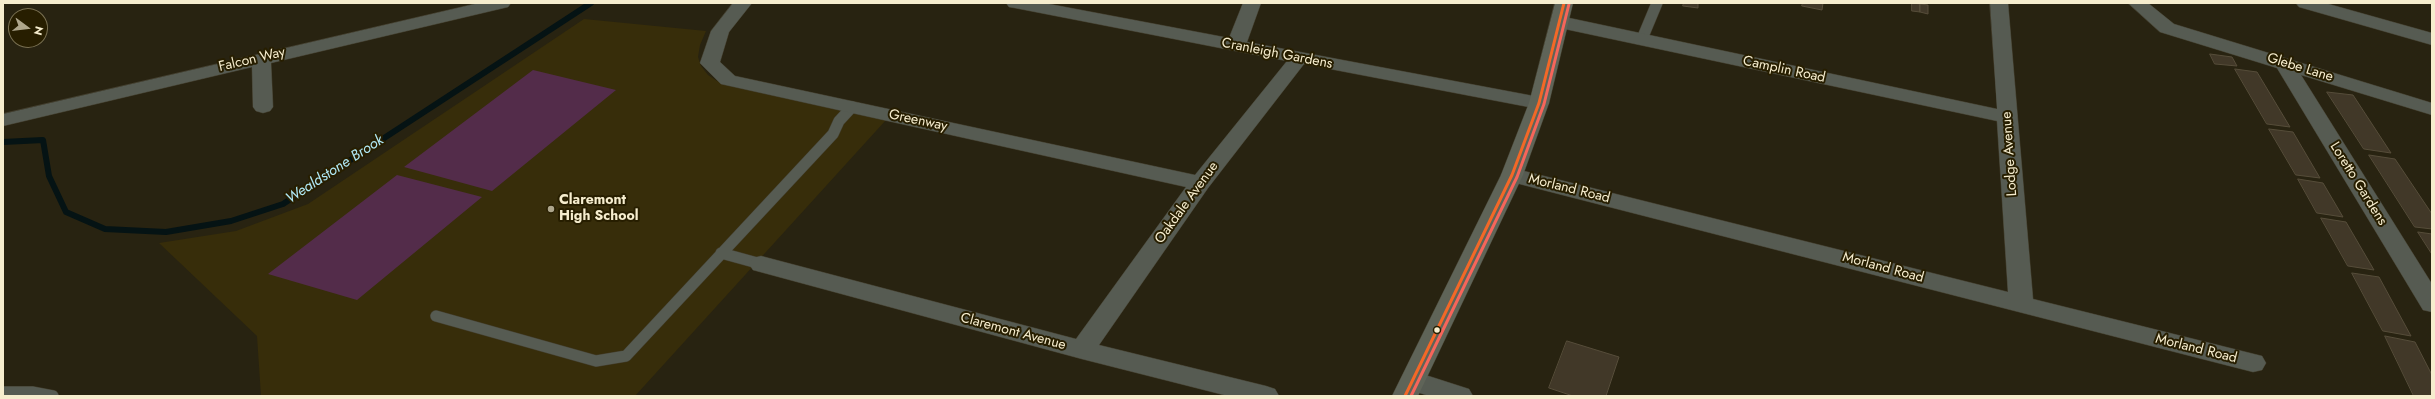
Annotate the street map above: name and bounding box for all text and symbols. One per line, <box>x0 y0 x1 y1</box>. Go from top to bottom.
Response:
north arrow <box>8 8 48 48</box>
text: N <box>30 25 47 37</box>
street label: Cranleigh Gardens <box>1220 35 1334 73</box>
street label: Falcon Way <box>217 44 287 76</box>
street label: Glebe Lane <box>2265 50 2335 86</box>
street label: Camplin Road <box>1741 53 1827 87</box>
street label: Greenway <box>887 107 949 135</box>
street label: Lodge Avenue <box>1999 111 2021 197</box>
water label: Wealdstone Brook <box>283 132 387 208</box>
street label: Loretto Gardens <box>2326 139 2390 229</box>
street label: Oakdale Avenue <box>1152 159 1222 247</box>
street label: Morland Road <box>1526 171 1612 207</box>
place label: Claremont High School <box>559 193 639 226</box>
marker: Claremont High School <box>546 204 556 214</box>
street label: Morland Road <box>1841 249 1925 287</box>
street label: Claremont Avenue <box>958 310 1068 354</box>
unlabelled marker <box>1432 325 1442 335</box>
street label: Morland Road <box>2153 331 2239 367</box>

